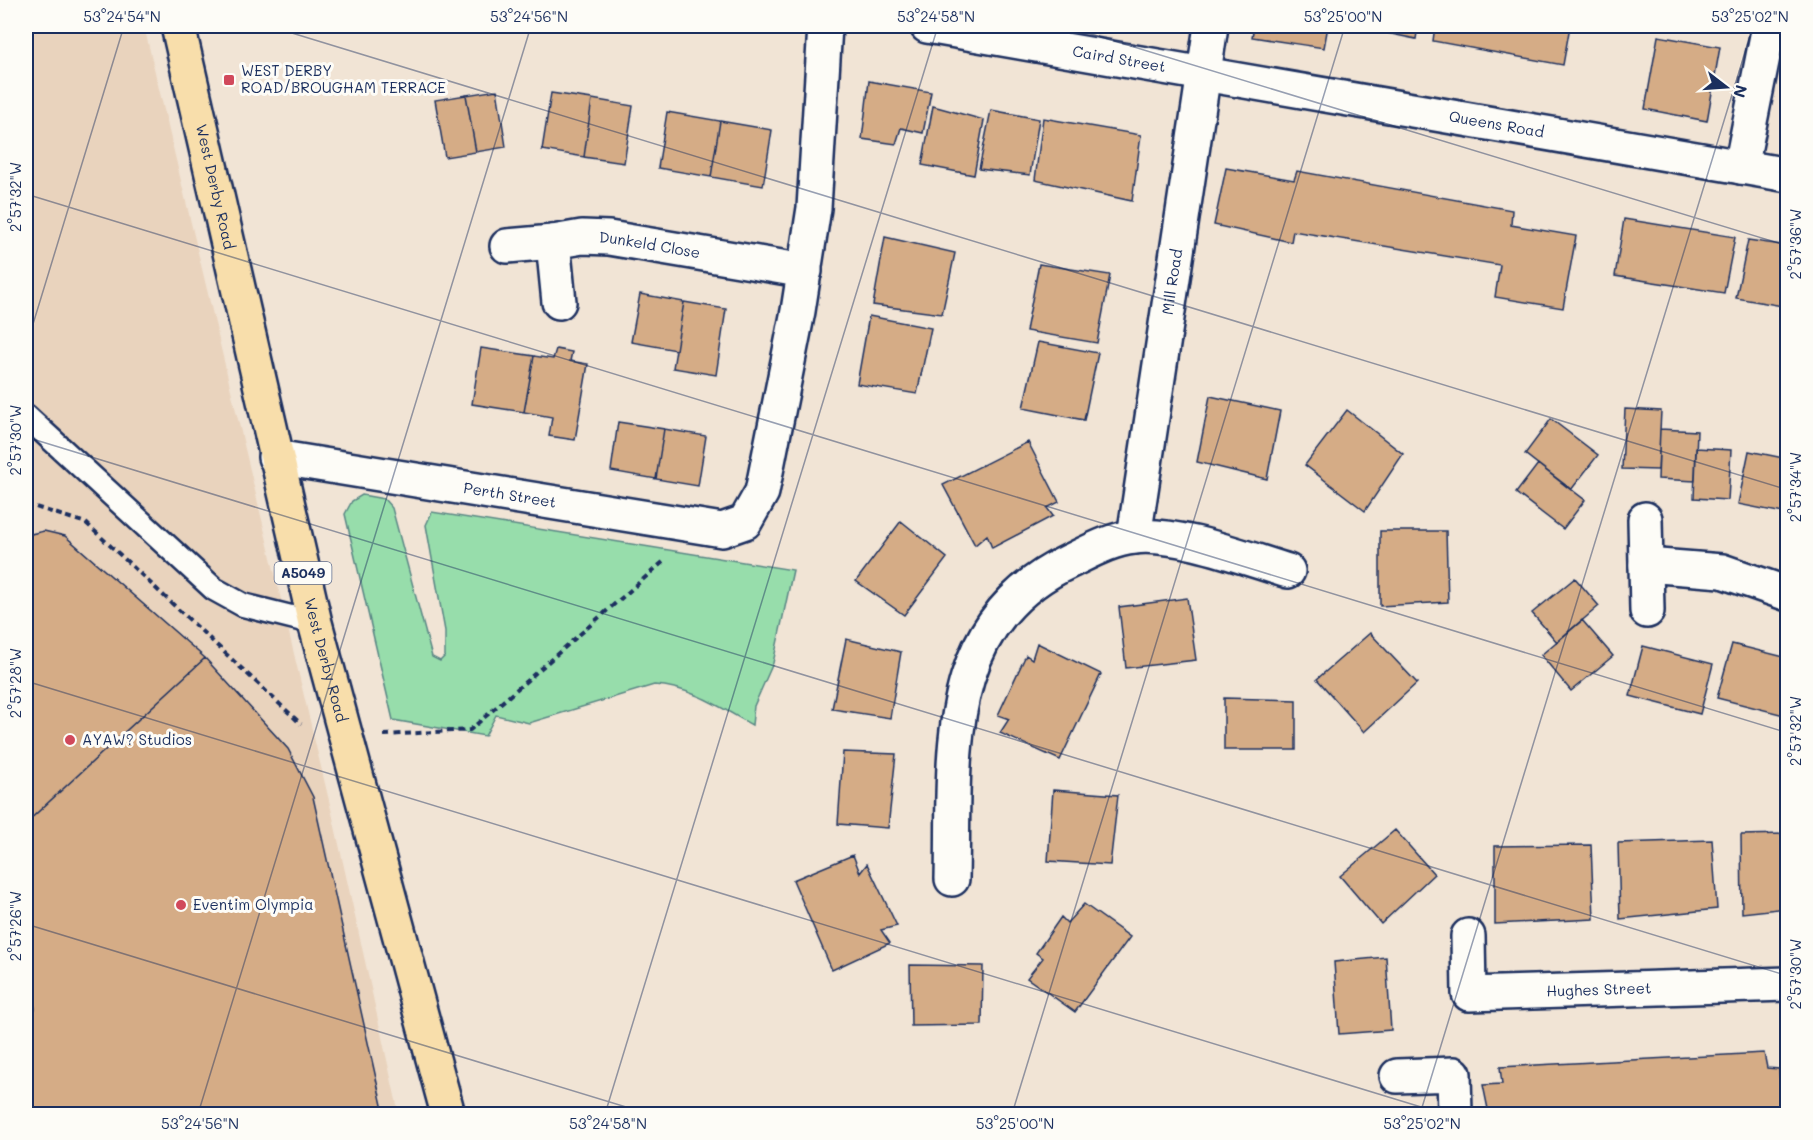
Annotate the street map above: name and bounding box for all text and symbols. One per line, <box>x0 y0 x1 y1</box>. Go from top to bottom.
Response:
text: 53°24'54"N <box>83 6 161 26</box>
text: 53°24'56"N <box>490 6 568 26</box>
text: 53°24'58"N <box>897 6 975 26</box>
text: 53°25'00"N <box>1304 6 1382 26</box>
text: 53°25'02"N <box>1711 6 1789 26</box>
street label: Caird Street <box>1071 40 1167 76</box>
north arrow <box>1696 57 1756 117</box>
place label: WEST DERBY ROAD/BROUGHAM TERRACE <box>241 60 446 97</box>
marker: WEST DERBY ROAD/BROUGHAM TERRACE <box>222 73 236 87</box>
text: N <box>1729 83 1753 100</box>
street label: Queens Road <box>1448 106 1546 142</box>
street label: West Derby Road <box>192 122 240 251</box>
text: 2°57'32"W <box>5 162 25 232</box>
text: 2°57'36"W <box>1785 209 1805 279</box>
street label: Dunkeld Close <box>599 227 702 262</box>
street label: Mill Road <box>1157 247 1186 316</box>
text: 2°57'30"W <box>5 404 25 476</box>
text: 2°57'34"W <box>1785 452 1805 522</box>
street label: Perth Street <box>462 477 558 512</box>
road number: A5049 <box>274 562 332 584</box>
street label: West Derby Road <box>301 596 352 724</box>
text: 2°57'28"W <box>5 648 25 718</box>
text: 2°57'32"W <box>1785 696 1805 766</box>
place label: AYAW? Studios <box>82 729 192 749</box>
marker: AYAW? Studios <box>63 733 77 747</box>
text: 2°57'26"W <box>5 891 25 961</box>
place label: Eventim Olympia <box>193 894 314 914</box>
marker: Eventim Olympia <box>174 898 188 912</box>
text: 2°57'30"W <box>1785 938 1805 1010</box>
street label: Hughes Street <box>1546 977 1652 1001</box>
text: 53°24'56"N <box>161 1113 239 1133</box>
text: 53°24'58"N <box>569 1113 647 1133</box>
text: 53°25'00"N <box>976 1113 1054 1133</box>
text: 53°25'02"N <box>1383 1113 1461 1133</box>

